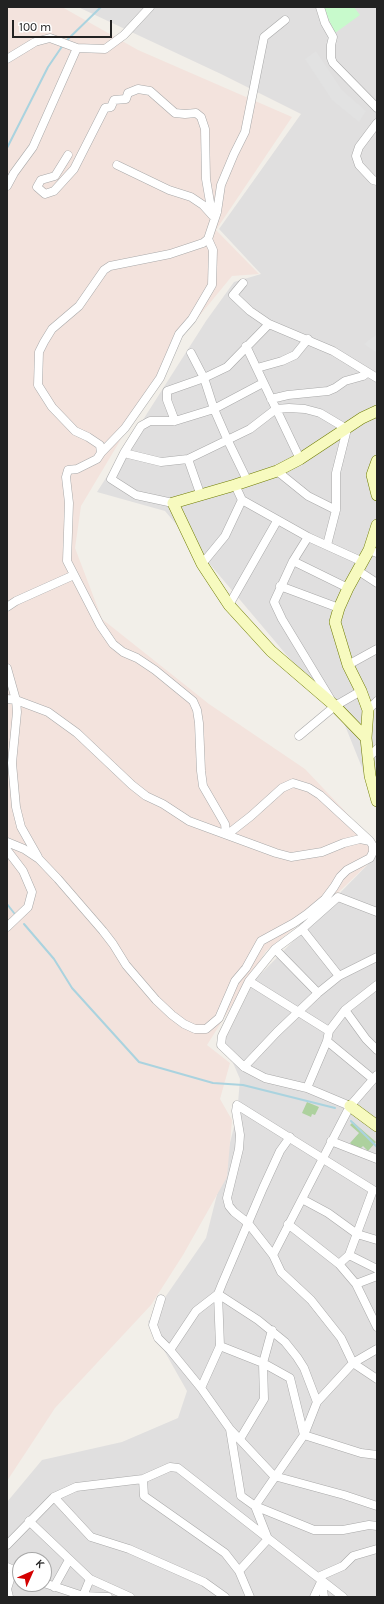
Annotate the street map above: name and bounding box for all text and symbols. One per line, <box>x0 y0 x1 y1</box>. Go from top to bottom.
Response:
scale bar <box>14 12 114 38</box>
text: 100 m <box>19 20 51 34</box>
north arrow <box>12 1552 52 1592</box>
text: K <box>33 1557 47 1571</box>

